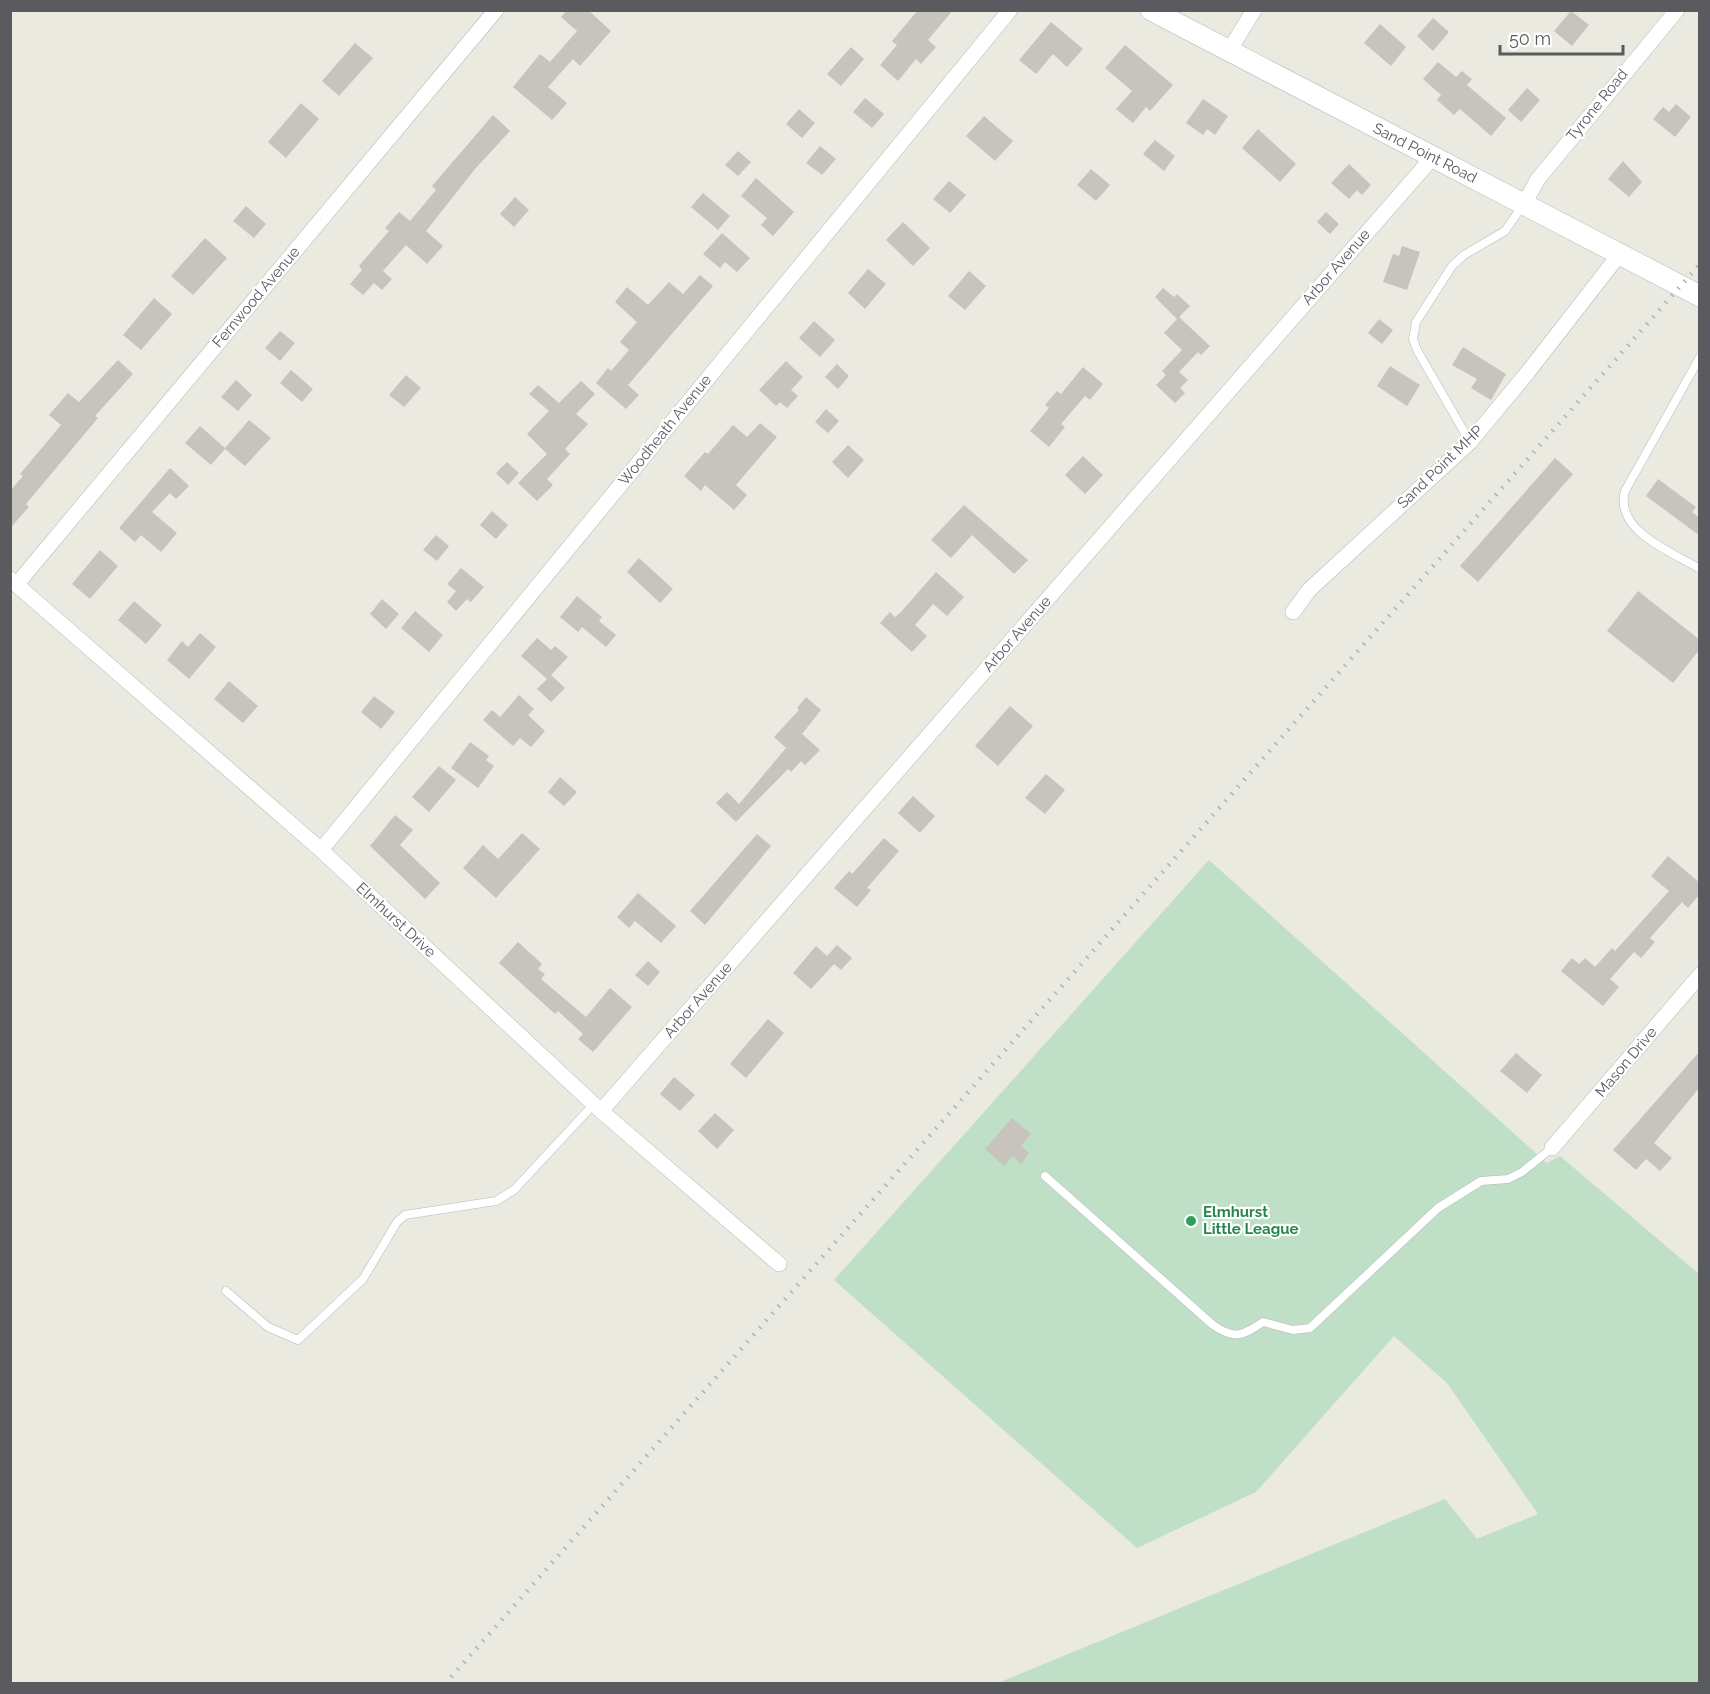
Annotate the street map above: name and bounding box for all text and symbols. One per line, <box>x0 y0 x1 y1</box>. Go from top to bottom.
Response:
scale bar <box>1500 18 1623 56</box>
text: 50 m <box>1509 28 1551 49</box>
street label: Tyrone Road <box>1563 65 1631 145</box>
street label: Sand Point Road <box>1370 119 1480 187</box>
street label: Arbor Avenue <box>1298 225 1374 309</box>
street label: Fernwood Avenue <box>209 243 304 351</box>
street label: Woodheath Avenue <box>615 371 715 489</box>
street label: Sand Point MHP <box>1394 422 1486 512</box>
street label: Arbor Avenue <box>979 592 1055 676</box>
street label: Elmhurst Drive <box>353 879 440 961</box>
street label: Arbor Avenue <box>660 958 736 1042</box>
street label: Mason Drive <box>1592 1023 1661 1101</box>
place label: Elmhurst Little League <box>1203 1203 1298 1238</box>
marker: Elmhurst Little League <box>1184 1214 1198 1228</box>

